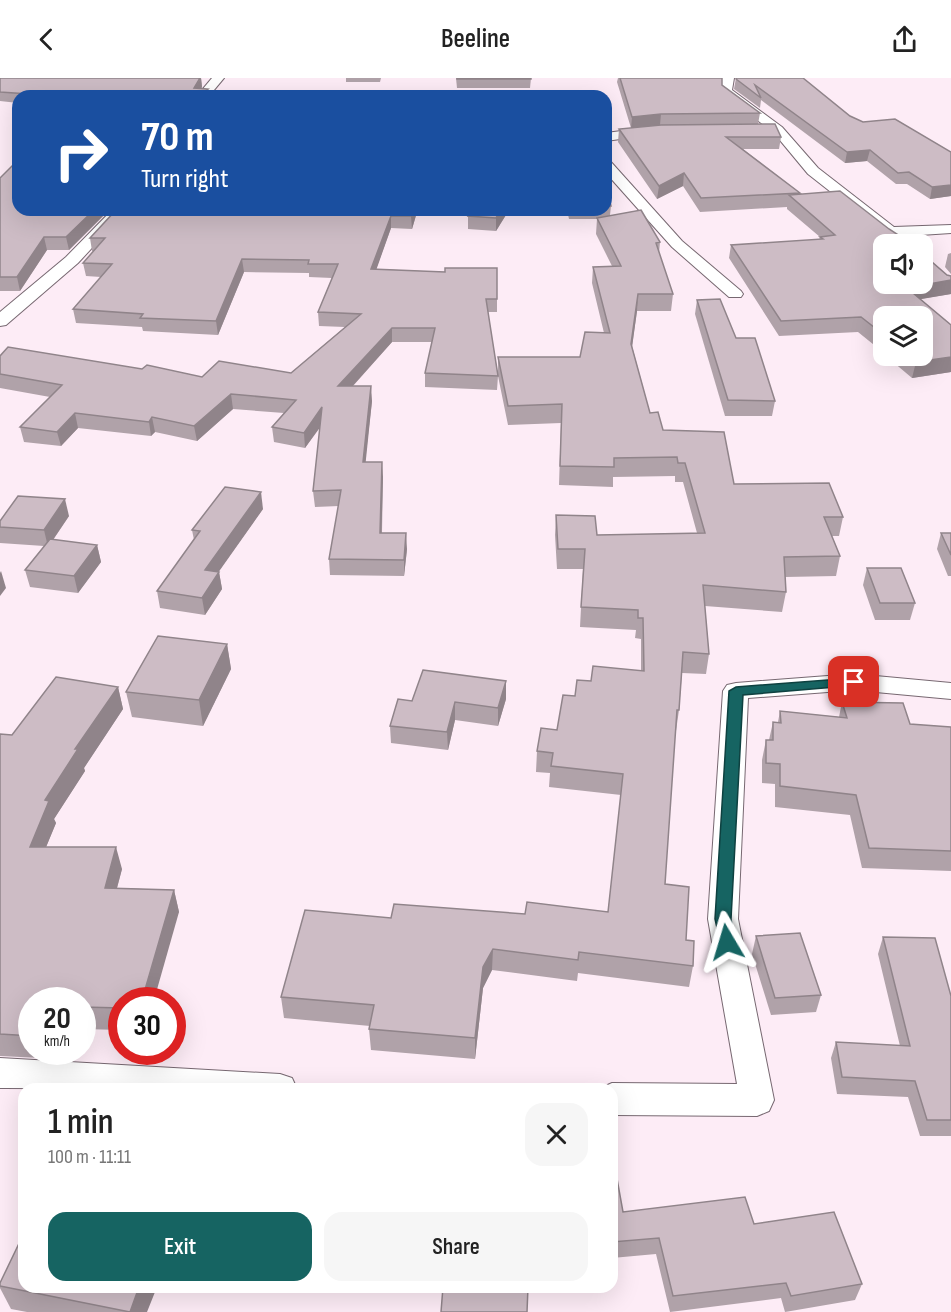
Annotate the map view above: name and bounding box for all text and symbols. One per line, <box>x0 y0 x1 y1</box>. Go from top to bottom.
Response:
icon: back <box>30 23 63 56</box>
text: Beeline <box>441 23 510 55</box>
icon: share <box>888 23 921 56</box>
text: 70 m <box>141 112 214 163</box>
icon: right <box>42 114 120 192</box>
text: Turn right <box>141 163 228 195</box>
map controls <box>873 234 933 366</box>
button: sound <box>873 234 933 294</box>
button: layers <box>873 306 933 366</box>
pin <box>828 656 879 707</box>
icon: arrive <box>837 665 870 698</box>
position arrow <box>695 910 759 974</box>
speed limit sign: 30 <box>108 987 186 1065</box>
text: 20 <box>43 1001 71 1037</box>
text: km/h <box>44 1032 70 1051</box>
text: 1 min <box>48 1101 113 1144</box>
button: close <box>525 1103 588 1166</box>
text: 100 m · 11:11 <box>48 1145 131 1169</box>
button: Exit <box>48 1212 312 1281</box>
button: Share <box>324 1212 588 1281</box>

